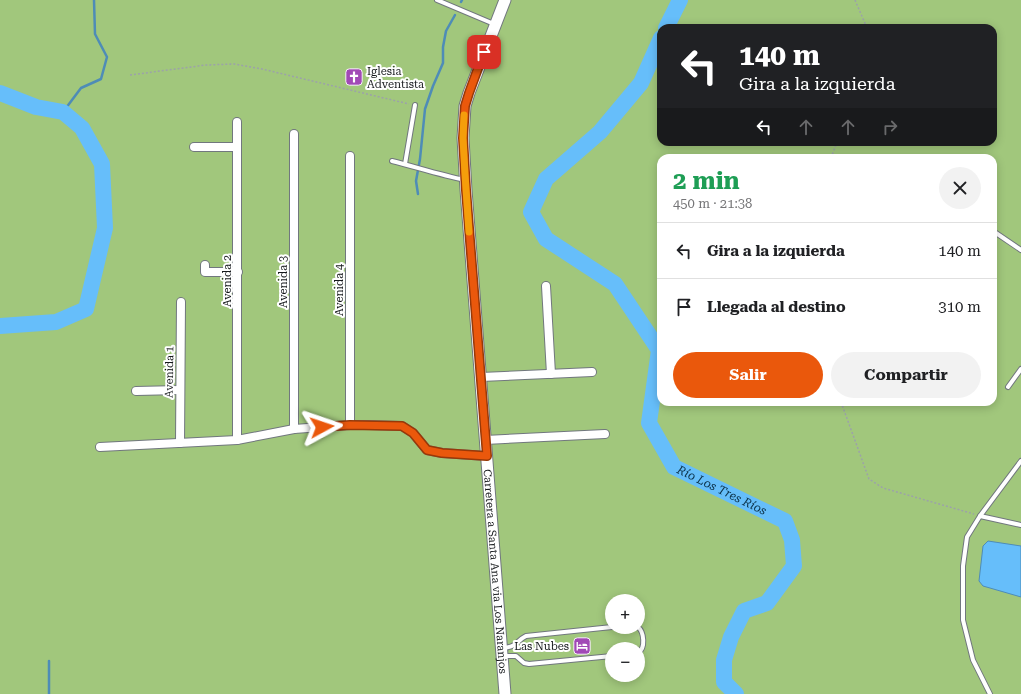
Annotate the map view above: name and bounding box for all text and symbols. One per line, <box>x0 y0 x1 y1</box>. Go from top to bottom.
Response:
pin <box>467 35 501 69</box>
text: 140 m <box>739 39 820 72</box>
icon: left <box>673 40 725 92</box>
icon: arrive <box>473 41 495 63</box>
place label: Iglesia Adventista <box>367 65 424 91</box>
church icon: Iglesia Adventista <box>344 67 364 87</box>
text: Gira a la izquierda <box>739 73 895 94</box>
icon: left <box>753 116 775 138</box>
icon: ahead <box>795 116 817 138</box>
icon: ahead <box>837 116 859 138</box>
icon: right <box>879 116 901 138</box>
text: 2 min <box>673 167 740 195</box>
button: close <box>939 167 981 209</box>
text: 450 m · 21:38 <box>673 196 752 211</box>
icon: left <box>673 240 695 262</box>
text: Gira a la izquierda <box>707 242 845 260</box>
text: 140 m <box>938 242 981 260</box>
street label: Avenida 2 <box>221 255 234 307</box>
street label: Avenida 3 <box>277 256 290 308</box>
street label: Avenida 4 <box>333 263 346 316</box>
icon: arrive <box>673 296 695 318</box>
text: Llegada al destino <box>707 298 846 316</box>
text: 310 m <box>938 298 981 316</box>
street label: Avenida 1 <box>163 346 176 398</box>
button: Salir <box>673 352 823 398</box>
button: Compartir <box>831 352 981 398</box>
position arrow <box>301 406 343 448</box>
water label: Río Los Tres Ríos <box>674 462 769 518</box>
street label: Carretera a Santa Ana via Los Naranjos <box>481 469 509 674</box>
map controls <box>605 594 645 682</box>
button: + <box>605 594 645 634</box>
hotel icon: Las Nubes <box>572 636 592 656</box>
place label: Las Nubes <box>514 640 569 653</box>
button: − <box>605 642 645 682</box>

